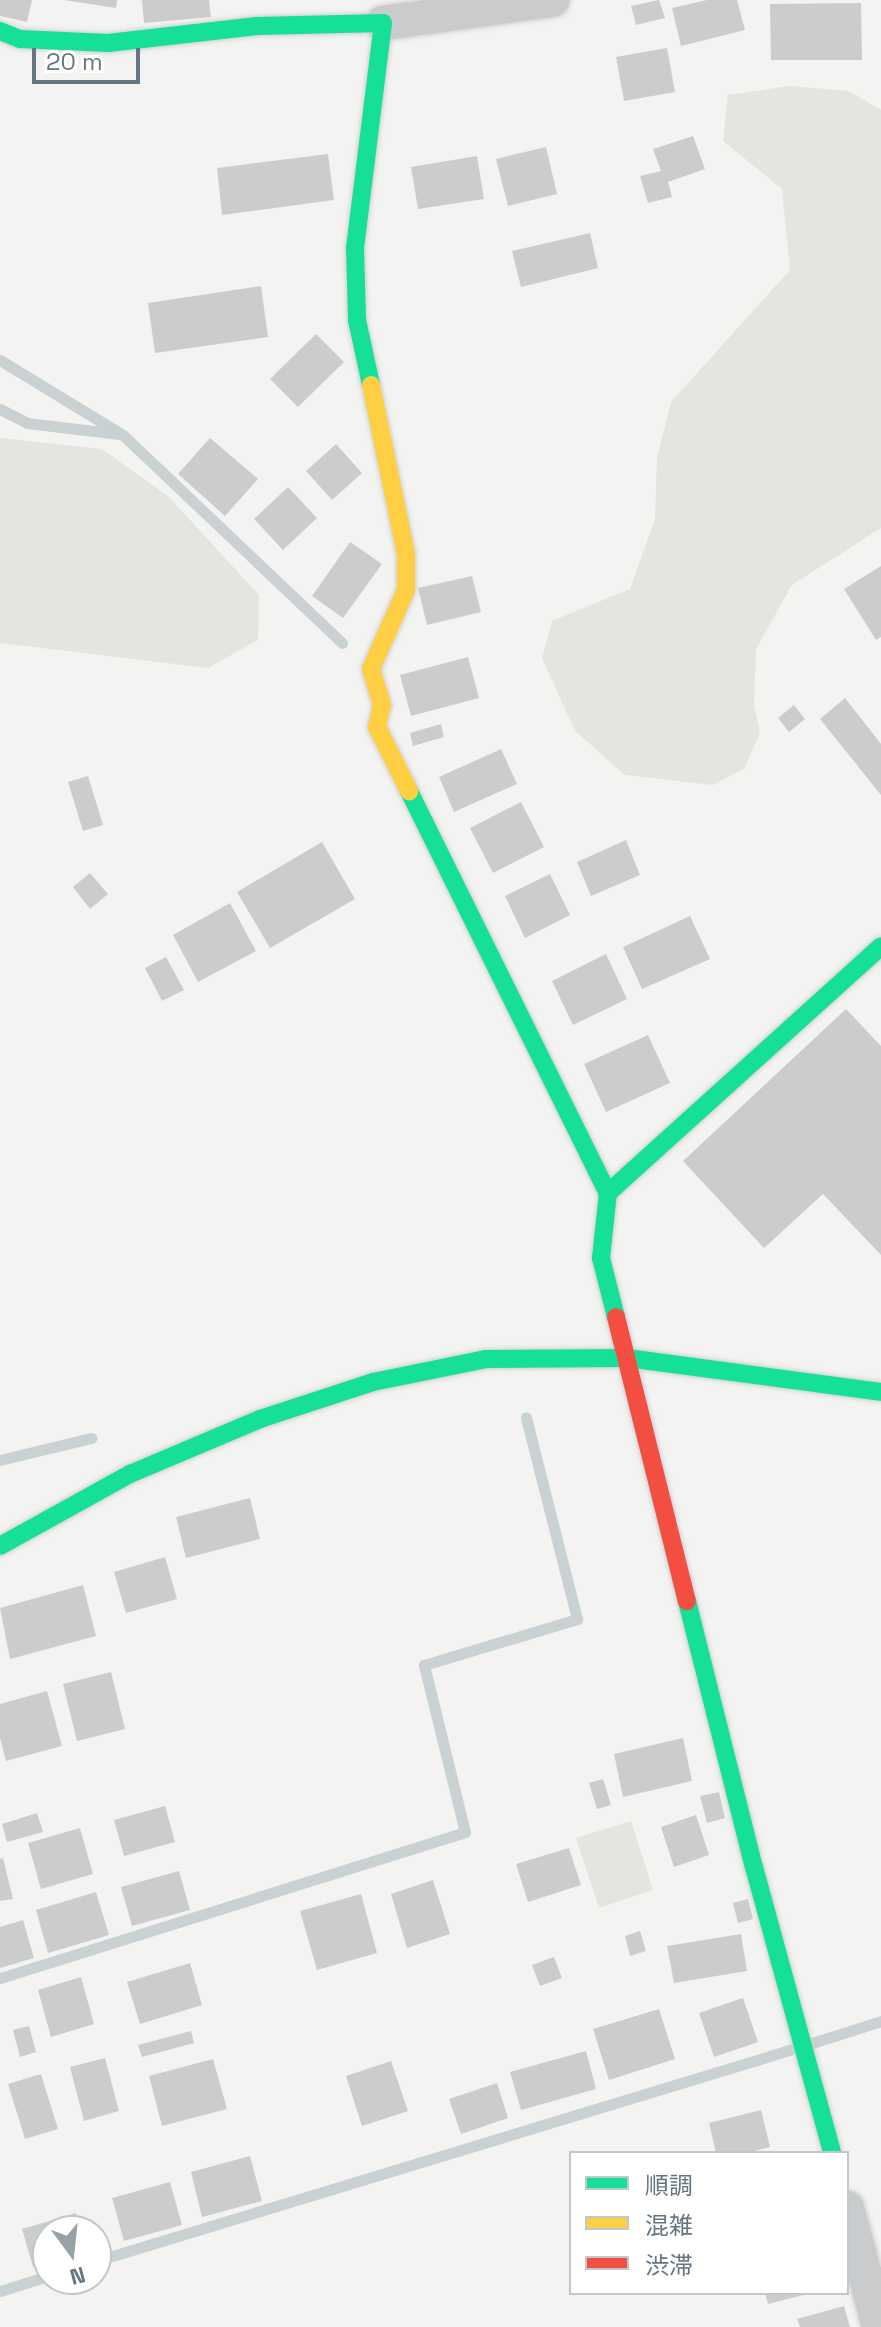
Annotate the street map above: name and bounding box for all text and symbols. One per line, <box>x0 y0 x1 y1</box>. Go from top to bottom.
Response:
scale bar <box>36 32 144 82</box>
text: 20 m <box>46 46 103 77</box>
legend <box>569 2151 849 2295</box>
text: 順調 <box>645 2170 693 2201</box>
text: 混雑 <box>645 2210 693 2241</box>
north arrow <box>32 2215 112 2295</box>
text: 渋滞 <box>645 2250 693 2281</box>
text: N <box>67 2261 88 2292</box>

